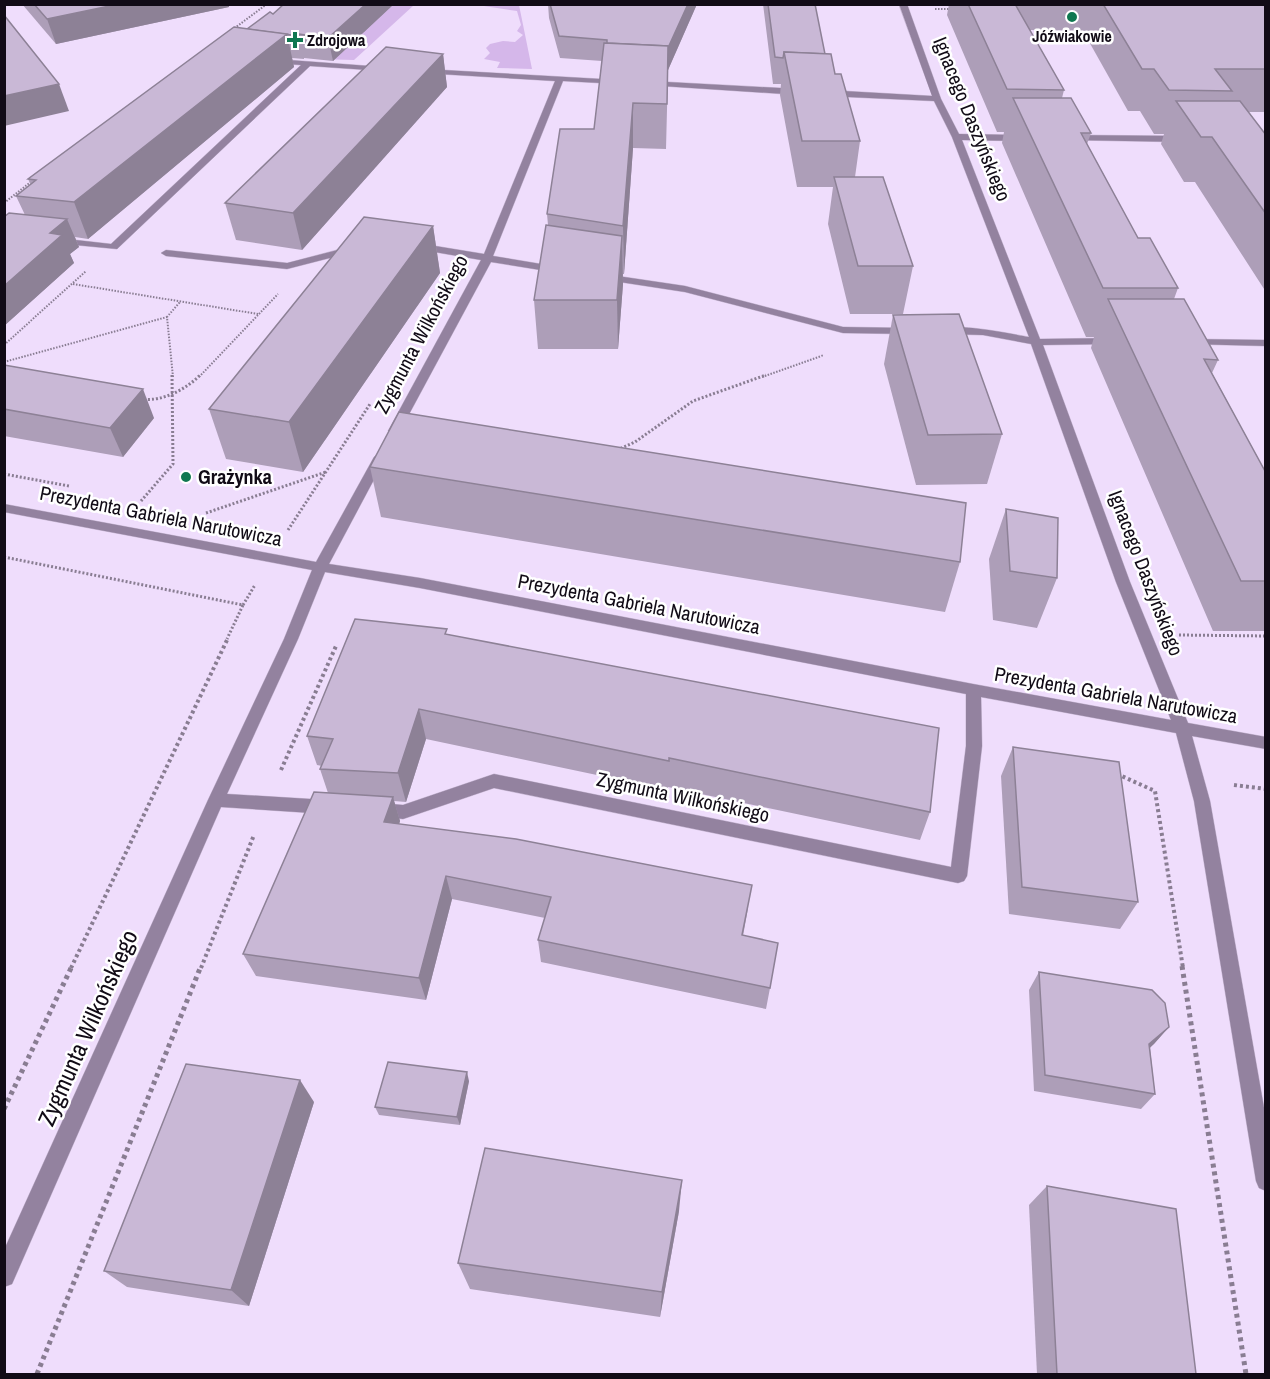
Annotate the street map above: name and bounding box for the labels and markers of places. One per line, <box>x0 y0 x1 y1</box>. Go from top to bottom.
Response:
marker: Jóźwiakowie <box>1065 10 1079 24</box>
place label: Jóźwiakowie <box>1032 25 1112 47</box>
place label: Zdrojowa <box>307 29 366 51</box>
marker: Zdrojowa <box>288 33 302 47</box>
place label: Grażynka <box>198 463 272 490</box>
marker: Grażynka <box>179 470 193 484</box>

